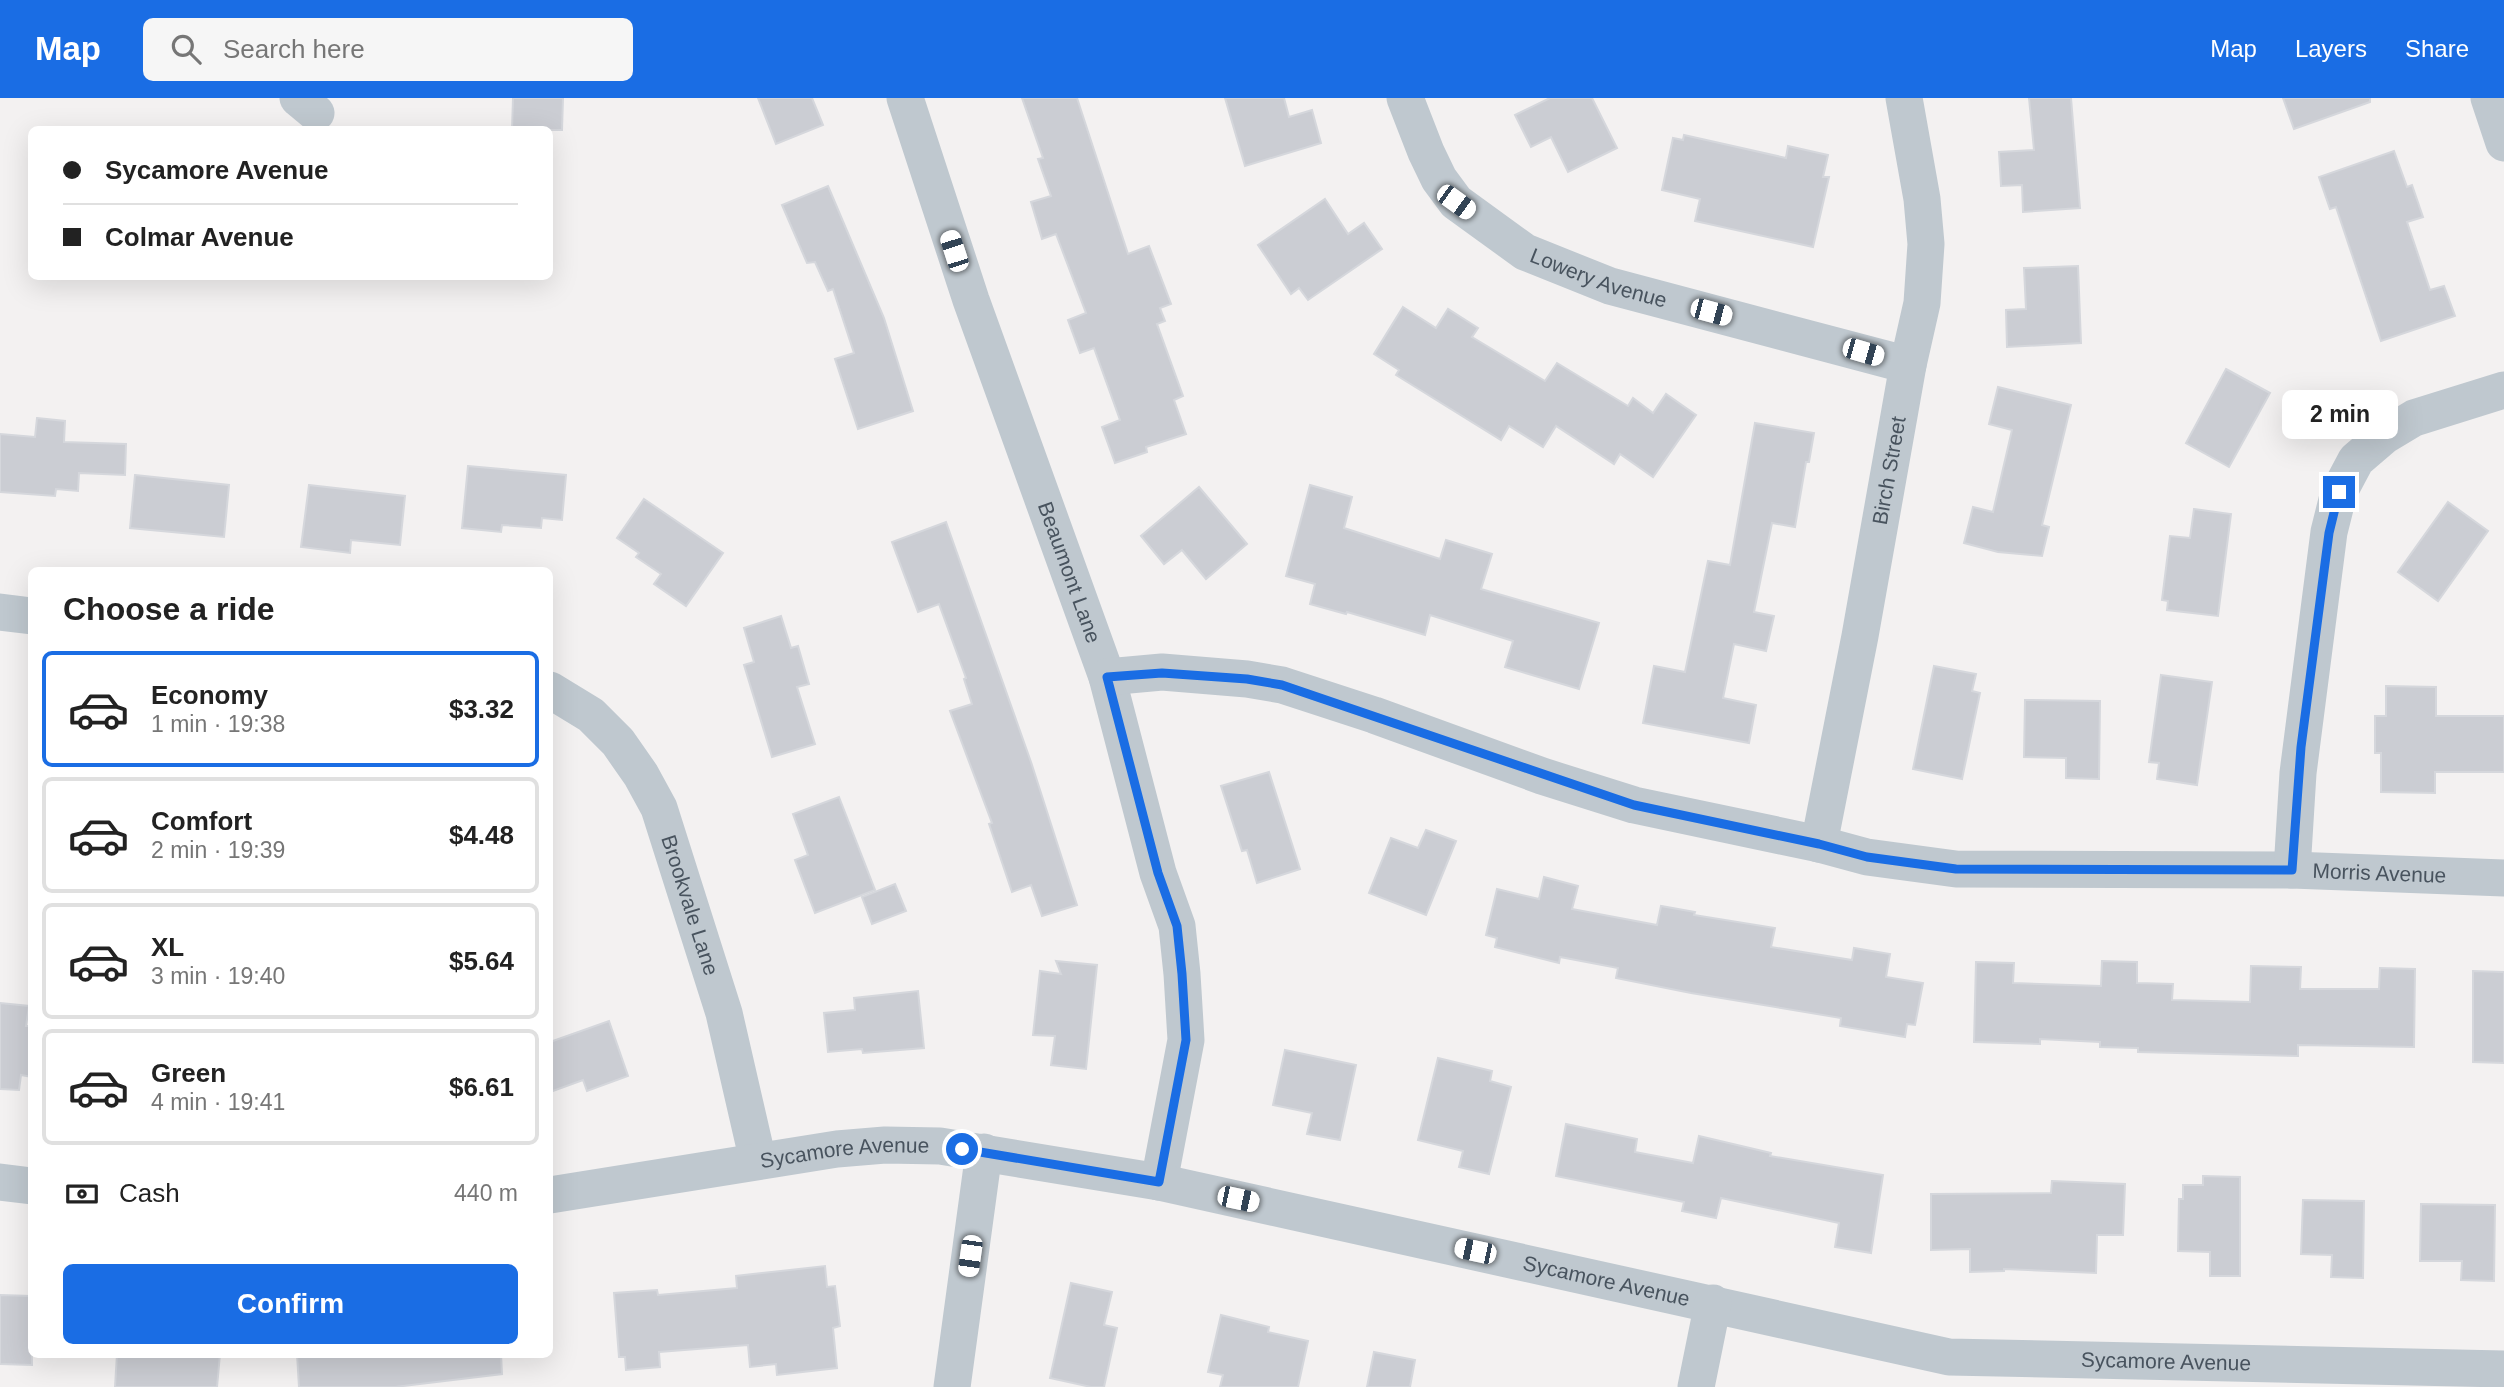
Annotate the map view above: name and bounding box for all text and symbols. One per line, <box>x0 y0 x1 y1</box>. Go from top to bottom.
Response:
search box <box>143 18 633 81</box>
text: Map <box>35 30 101 67</box>
icon: search <box>167 30 205 68</box>
text: Search here <box>223 34 365 64</box>
text: Map <box>2210 35 2257 62</box>
text: Layers <box>2295 35 2367 62</box>
text: Share <box>2405 35 2469 62</box>
text: Sycamore Avenue <box>105 155 329 185</box>
car <box>1433 181 1480 223</box>
text: Colmar Avenue <box>105 222 294 252</box>
car <box>938 228 971 274</box>
street label: Lowery Avenue <box>1527 243 1670 312</box>
car <box>1688 296 1735 328</box>
car <box>1840 336 1887 368</box>
callout: 2 min <box>2281 390 2397 440</box>
text: 2 min <box>2310 401 2370 427</box>
street label: Birch Street <box>1868 414 1910 527</box>
route end <box>2323 476 2355 508</box>
street label: Beaumont Lane <box>1034 498 1106 646</box>
text: Choose a ride <box>63 591 275 627</box>
icon: car <box>67 678 130 741</box>
text: Economy <box>151 680 268 710</box>
text: $3.32 <box>449 694 514 724</box>
text: 1 min · 19:38 <box>151 711 285 737</box>
icon: car <box>67 804 130 867</box>
text: Comfort <box>151 806 252 836</box>
text: $4.48 <box>449 820 514 850</box>
street label: Brookvale Lane <box>657 832 723 978</box>
text: 2 min · 19:39 <box>151 837 285 863</box>
street label: Morris Avenue <box>2312 859 2447 887</box>
icon: car <box>67 930 130 993</box>
text: XL <box>151 932 184 962</box>
text: $5.64 <box>449 946 514 976</box>
text: 3 min · 19:40 <box>151 963 285 989</box>
icon: car <box>67 1056 130 1119</box>
text: Green <box>151 1058 226 1088</box>
text: $6.61 <box>449 1072 514 1102</box>
text: 4 min · 19:41 <box>151 1089 285 1115</box>
street label: Sycamore Avenue <box>758 1133 929 1172</box>
route start <box>946 1133 978 1165</box>
icon: cash <box>63 1175 101 1213</box>
text: Cash <box>119 1178 180 1208</box>
text: 440 m <box>454 1180 518 1206</box>
car <box>1216 1184 1261 1214</box>
car <box>957 1234 984 1278</box>
car <box>1453 1236 1498 1266</box>
street label: Sycamore Avenue <box>1521 1251 1692 1310</box>
button: Confirm <box>63 1264 518 1344</box>
street label: Sycamore Avenue <box>2081 1348 2251 1375</box>

